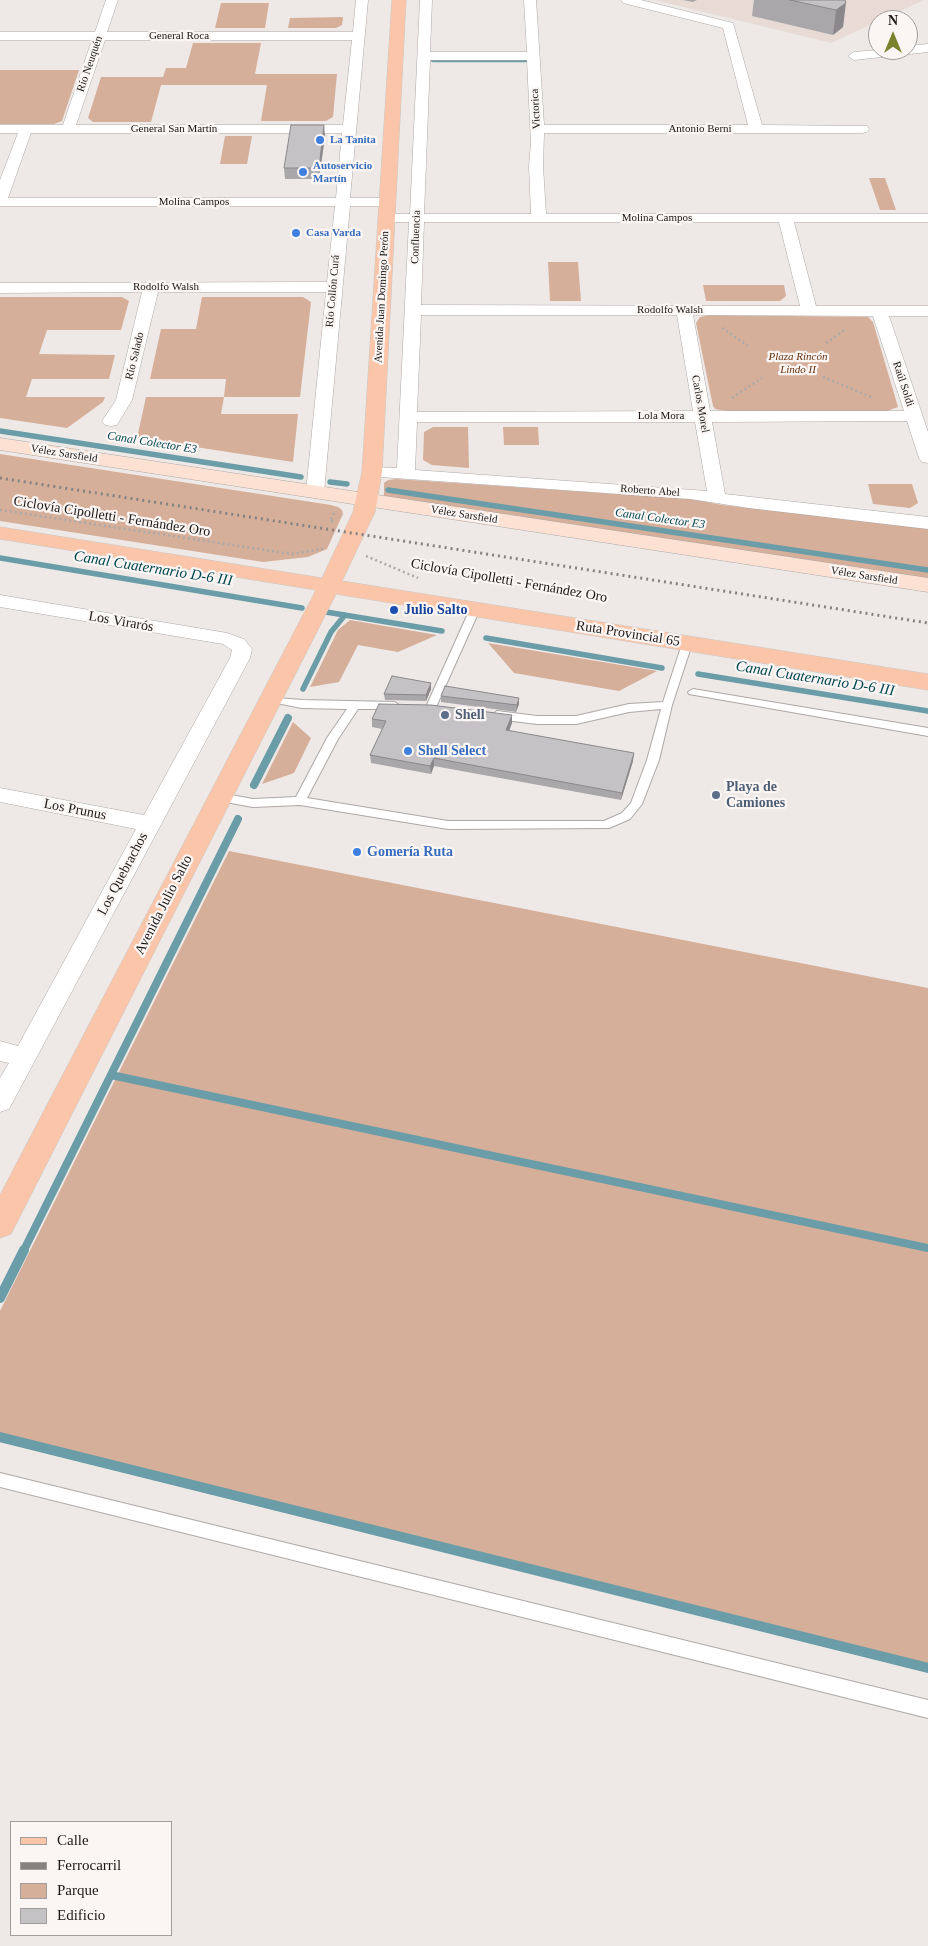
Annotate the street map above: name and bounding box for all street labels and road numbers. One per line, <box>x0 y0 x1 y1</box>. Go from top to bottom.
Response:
street label: General Roca <box>149 29 209 43</box>
street label: Río Neuquén <box>74 34 106 94</box>
street label: Victorica <box>528 89 544 129</box>
street label: General San Martín <box>131 122 217 136</box>
street label: Antonio Berni <box>668 122 732 136</box>
street label: Molina Campos <box>159 195 229 209</box>
street label: Confluencia <box>408 210 424 264</box>
street label: Molina Campos <box>622 211 692 225</box>
street label: Avenida Juan Domingo Perón <box>372 231 392 363</box>
street label: Río Collón Curá <box>323 254 343 328</box>
street label: Rodolfo Walsh <box>133 280 199 294</box>
street label: Rodolfo Walsh <box>637 303 703 317</box>
street label: Río Salado <box>123 331 147 381</box>
street label: Raúl Soldi <box>889 360 917 408</box>
street label: Carlos Morel <box>688 374 712 434</box>
street label: Lola Mora <box>638 409 684 423</box>
street label: Vélez Sarsfield <box>30 442 98 466</box>
street label: Roberto Abel <box>620 482 680 500</box>
street label: Ciclovía Cipolletti - Fernández Oro <box>12 493 212 541</box>
street label: Vélez Sarsfield <box>430 503 498 527</box>
street label: Ciclovía Cipolletti - Fernández Oro <box>410 555 608 607</box>
street label: Vélez Sarsfield <box>830 564 898 588</box>
street label: Los Virarós <box>87 608 155 636</box>
street label: Ruta Provincial 65 <box>575 617 681 651</box>
street label: Los Prunus <box>42 796 108 824</box>
street label: Los Quebrachos <box>94 830 152 918</box>
street label: Avenida Julio Salto <box>132 852 196 958</box>

